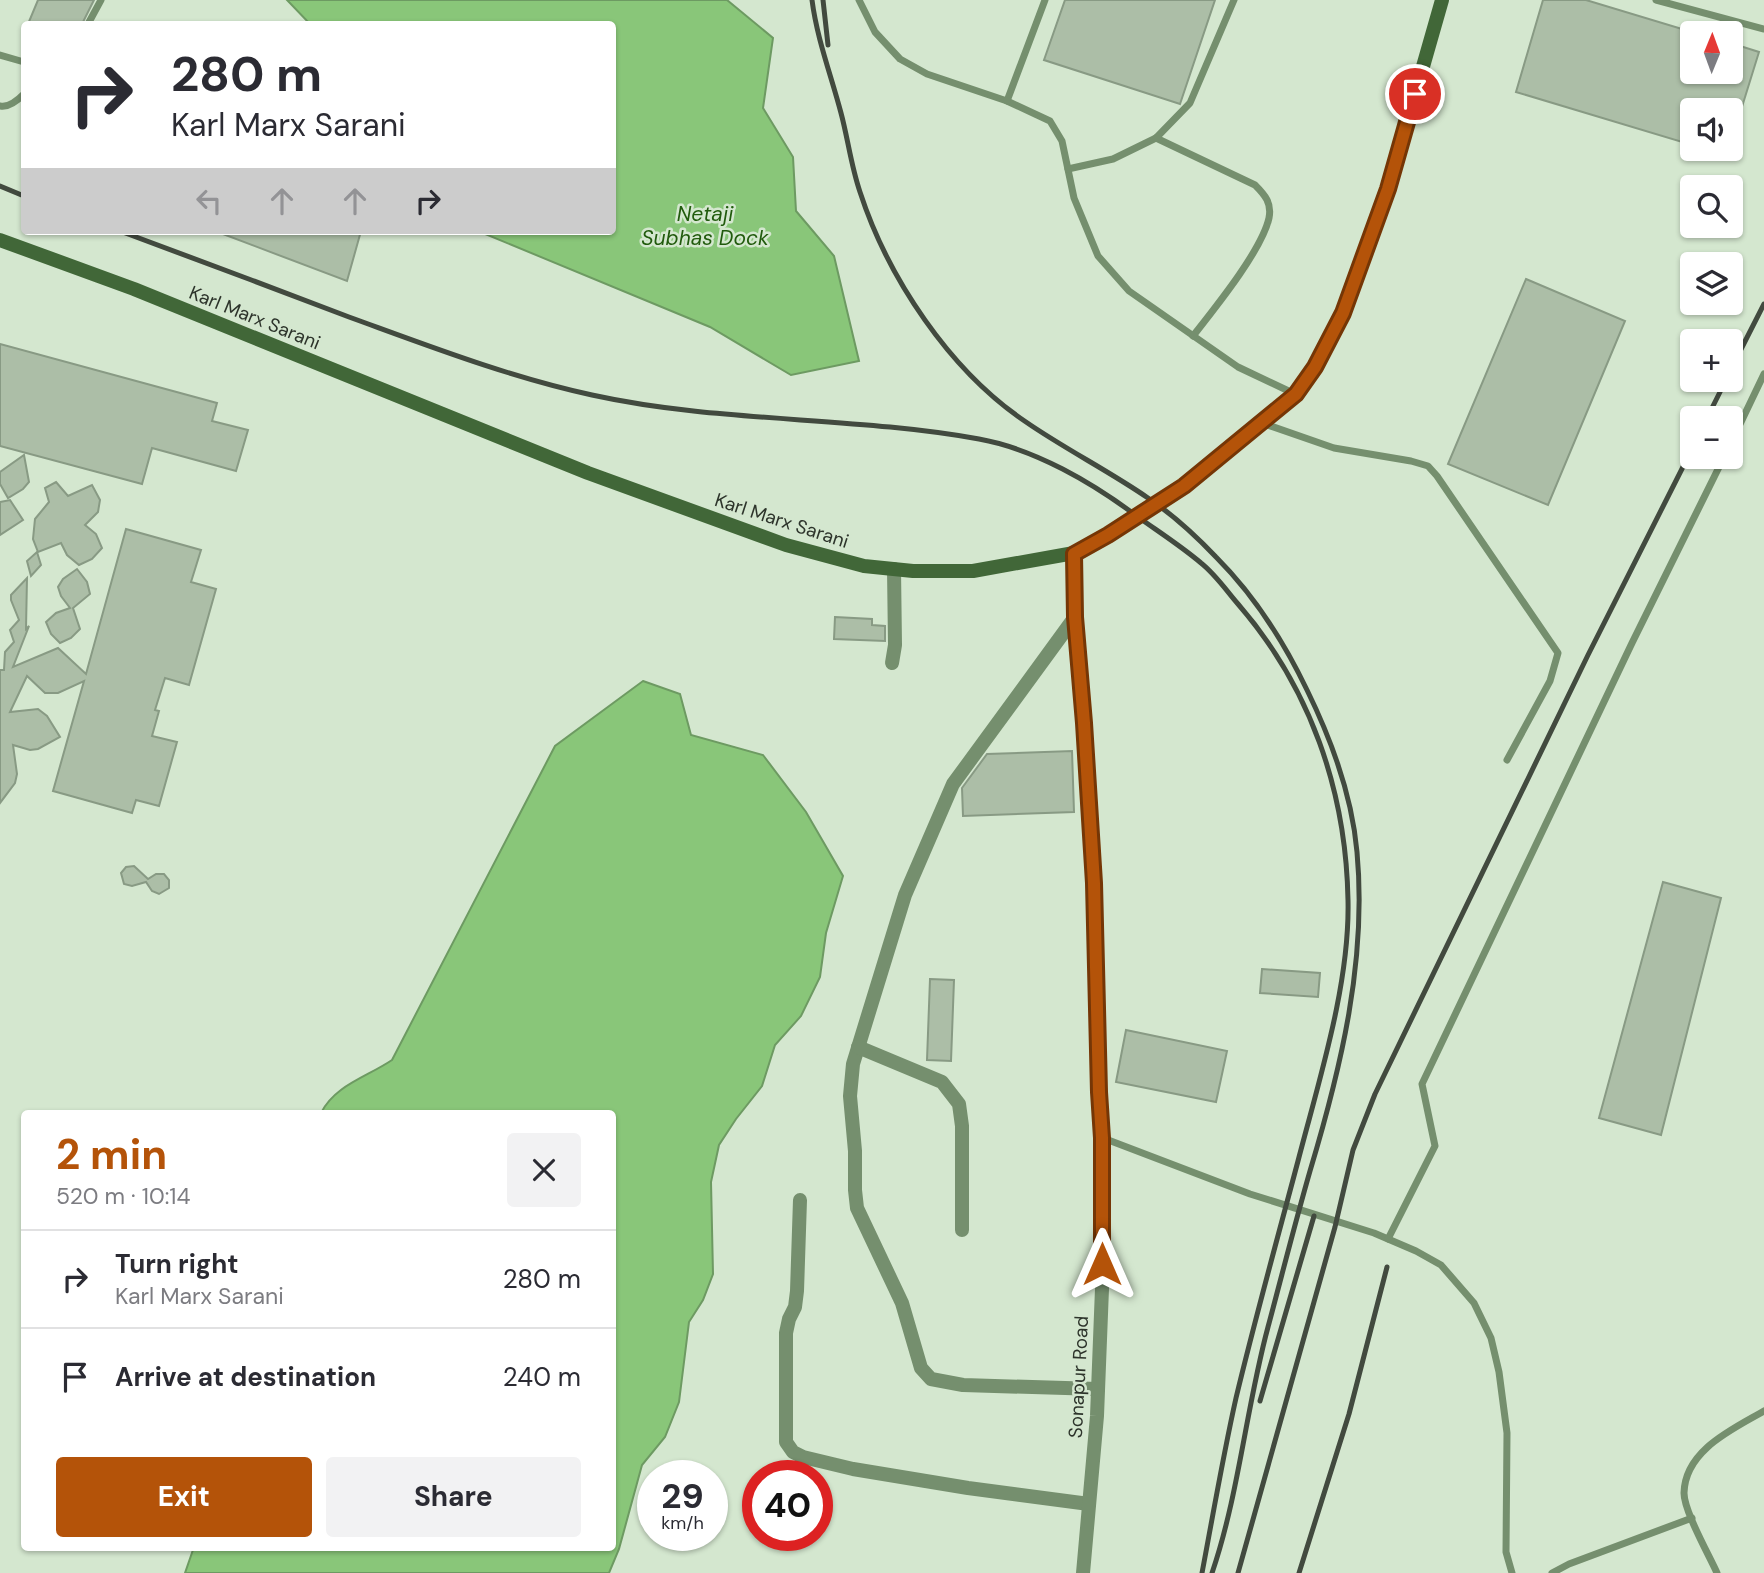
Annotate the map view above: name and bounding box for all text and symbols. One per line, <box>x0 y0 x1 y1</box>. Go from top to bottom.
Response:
north arrow <box>1680 21 1743 84</box>
map controls <box>1680 21 1743 469</box>
text: 280 m <box>171 42 322 106</box>
icon: right <box>56 49 147 140</box>
pin <box>1385 64 1445 124</box>
icon: arrive <box>1396 75 1434 113</box>
button: sound <box>1680 98 1743 161</box>
text: Karl Marx Sarani <box>171 104 406 146</box>
button: search <box>1680 175 1743 238</box>
icon: left <box>190 182 228 220</box>
icon: ahead <box>263 182 301 220</box>
icon: ahead <box>336 182 374 220</box>
icon: right <box>409 182 447 220</box>
water label: Netaji Subhas Dock <box>641 200 769 252</box>
button: layers <box>1680 252 1743 315</box>
street label: Karl Marx Sarani <box>186 280 324 355</box>
button: + <box>1680 329 1743 392</box>
button: − <box>1680 406 1743 469</box>
street label: Karl Marx Sarani <box>712 487 852 554</box>
text: 2 min <box>56 1127 167 1182</box>
button: close <box>507 1133 581 1207</box>
text: 520 m · 10:14 <box>56 1181 190 1211</box>
position arrow <box>1065 1227 1139 1301</box>
text: Turn right <box>115 1247 239 1281</box>
icon: right <box>56 1260 94 1298</box>
text: 280 m <box>503 1262 581 1296</box>
text: Karl Marx Sarani <box>115 1281 284 1311</box>
street label: Sonapur Road <box>1063 1315 1094 1439</box>
icon: arrive <box>56 1358 94 1396</box>
text: Arrive at destination <box>115 1360 376 1394</box>
text: 240 m <box>503 1360 581 1394</box>
button: Exit <box>56 1457 312 1537</box>
button: Share <box>326 1457 581 1537</box>
speed limit sign: 40 <box>742 1460 833 1551</box>
text: 29 <box>661 1473 704 1519</box>
text: km/h <box>661 1511 704 1535</box>

